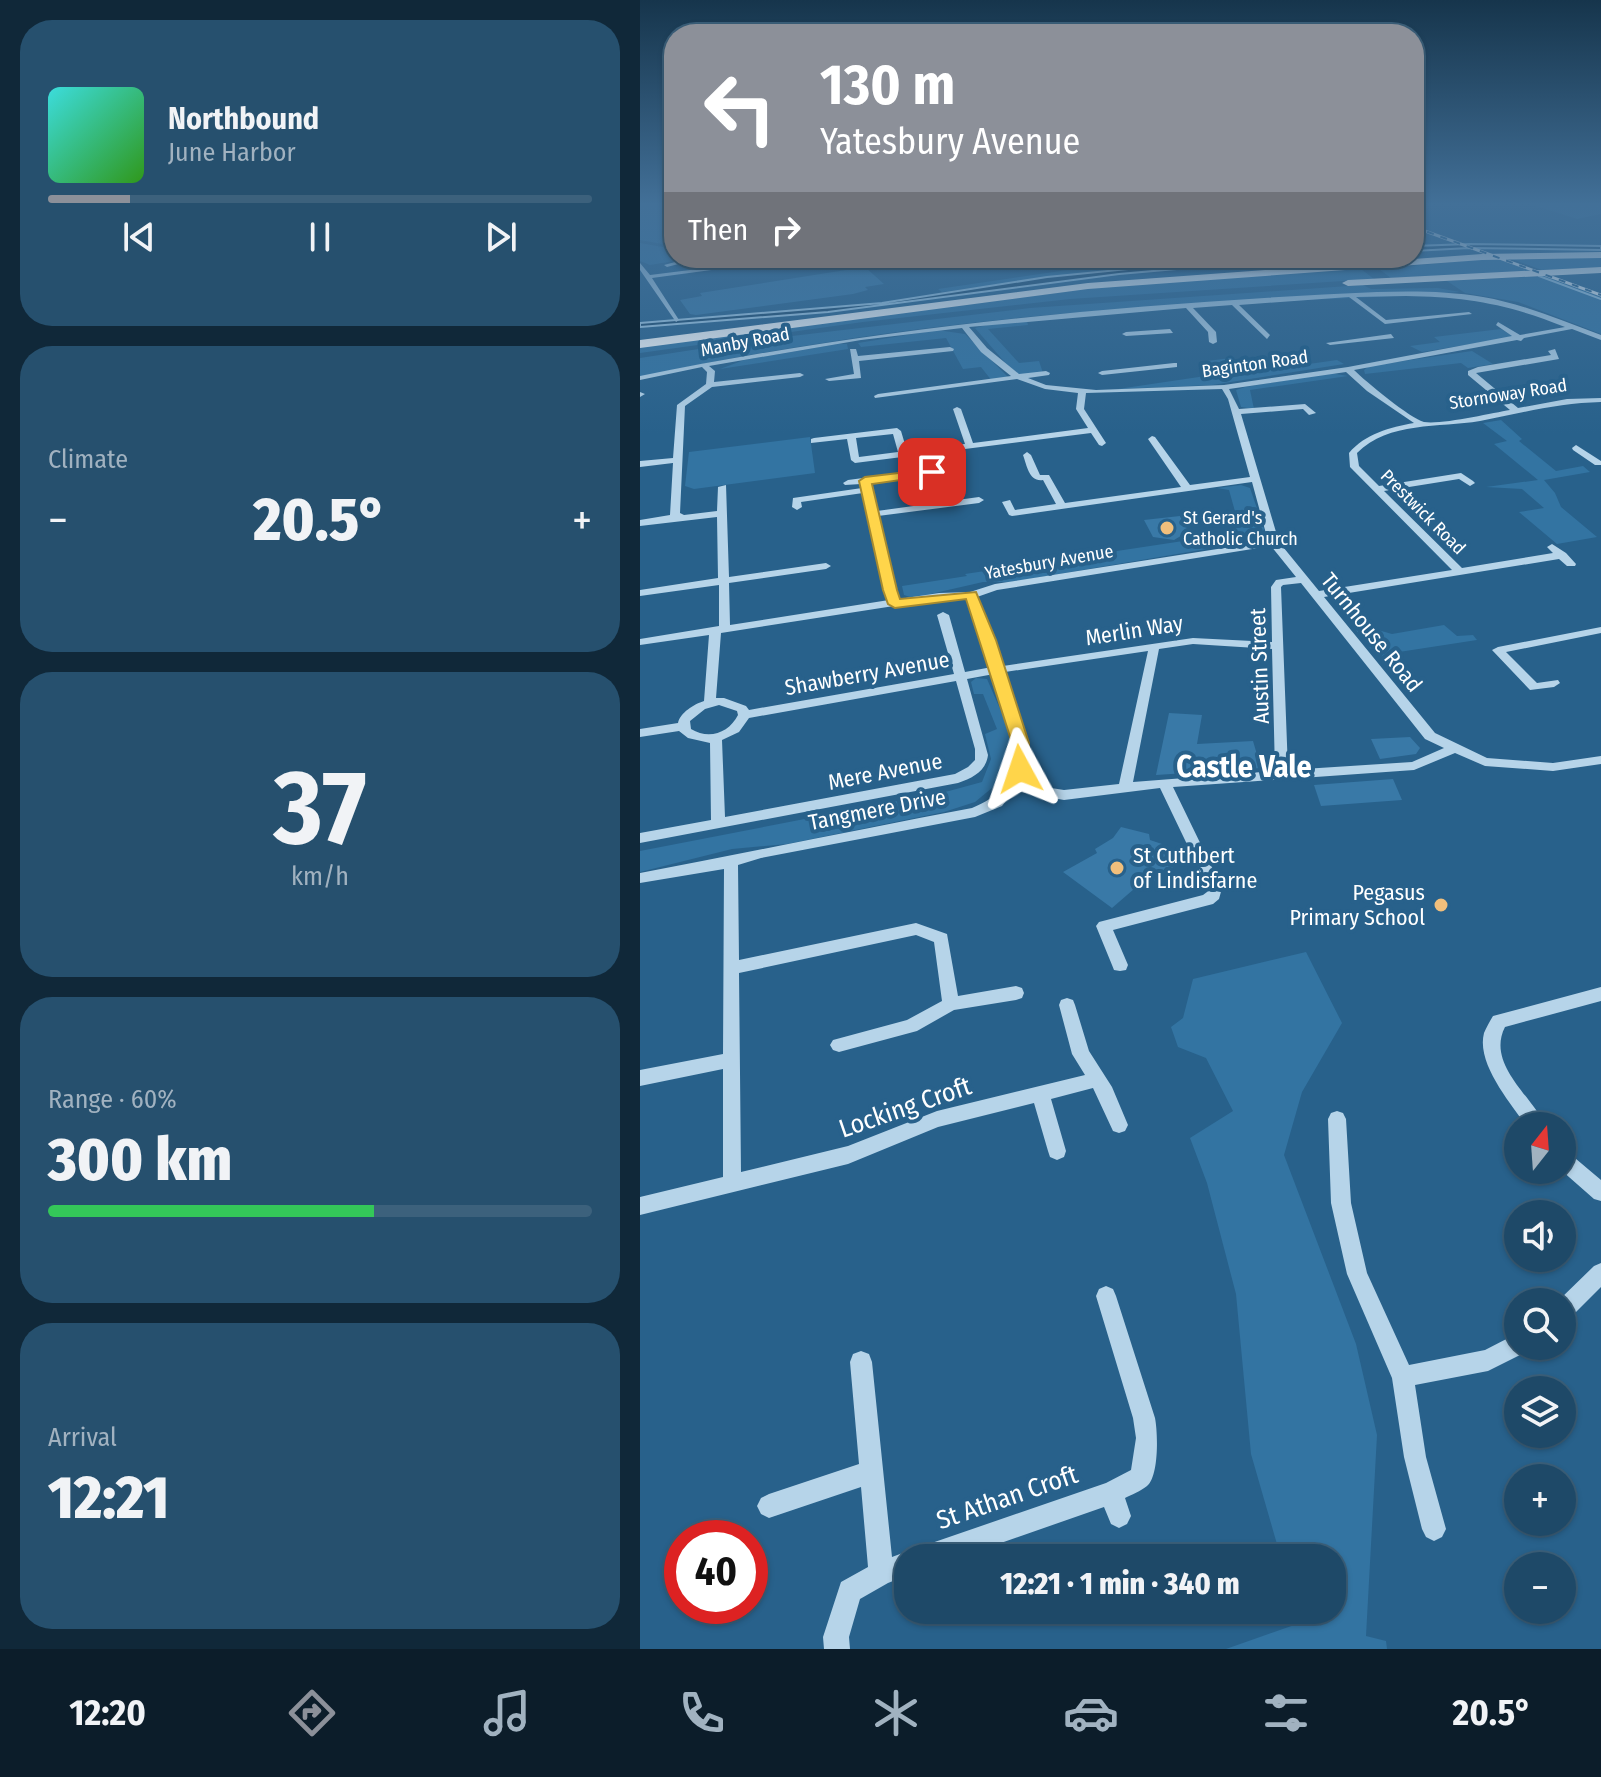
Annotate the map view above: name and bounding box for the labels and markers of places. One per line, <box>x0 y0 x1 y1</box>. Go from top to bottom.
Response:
pin <box>898 438 966 506</box>
place label: St Gerard's Catholic Church <box>1183 507 1298 550</box>
marker: St Gerard's Catholic Church <box>1158 519 1176 537</box>
place label: St Cuthbert of Lindisfarne <box>1133 842 1257 894</box>
marker: St Cuthbert of Lindisfarne <box>1108 859 1126 877</box>
place label: Pegasus Primary School <box>1289 879 1425 931</box>
marker: Pegasus Primary School <box>1432 896 1450 914</box>

